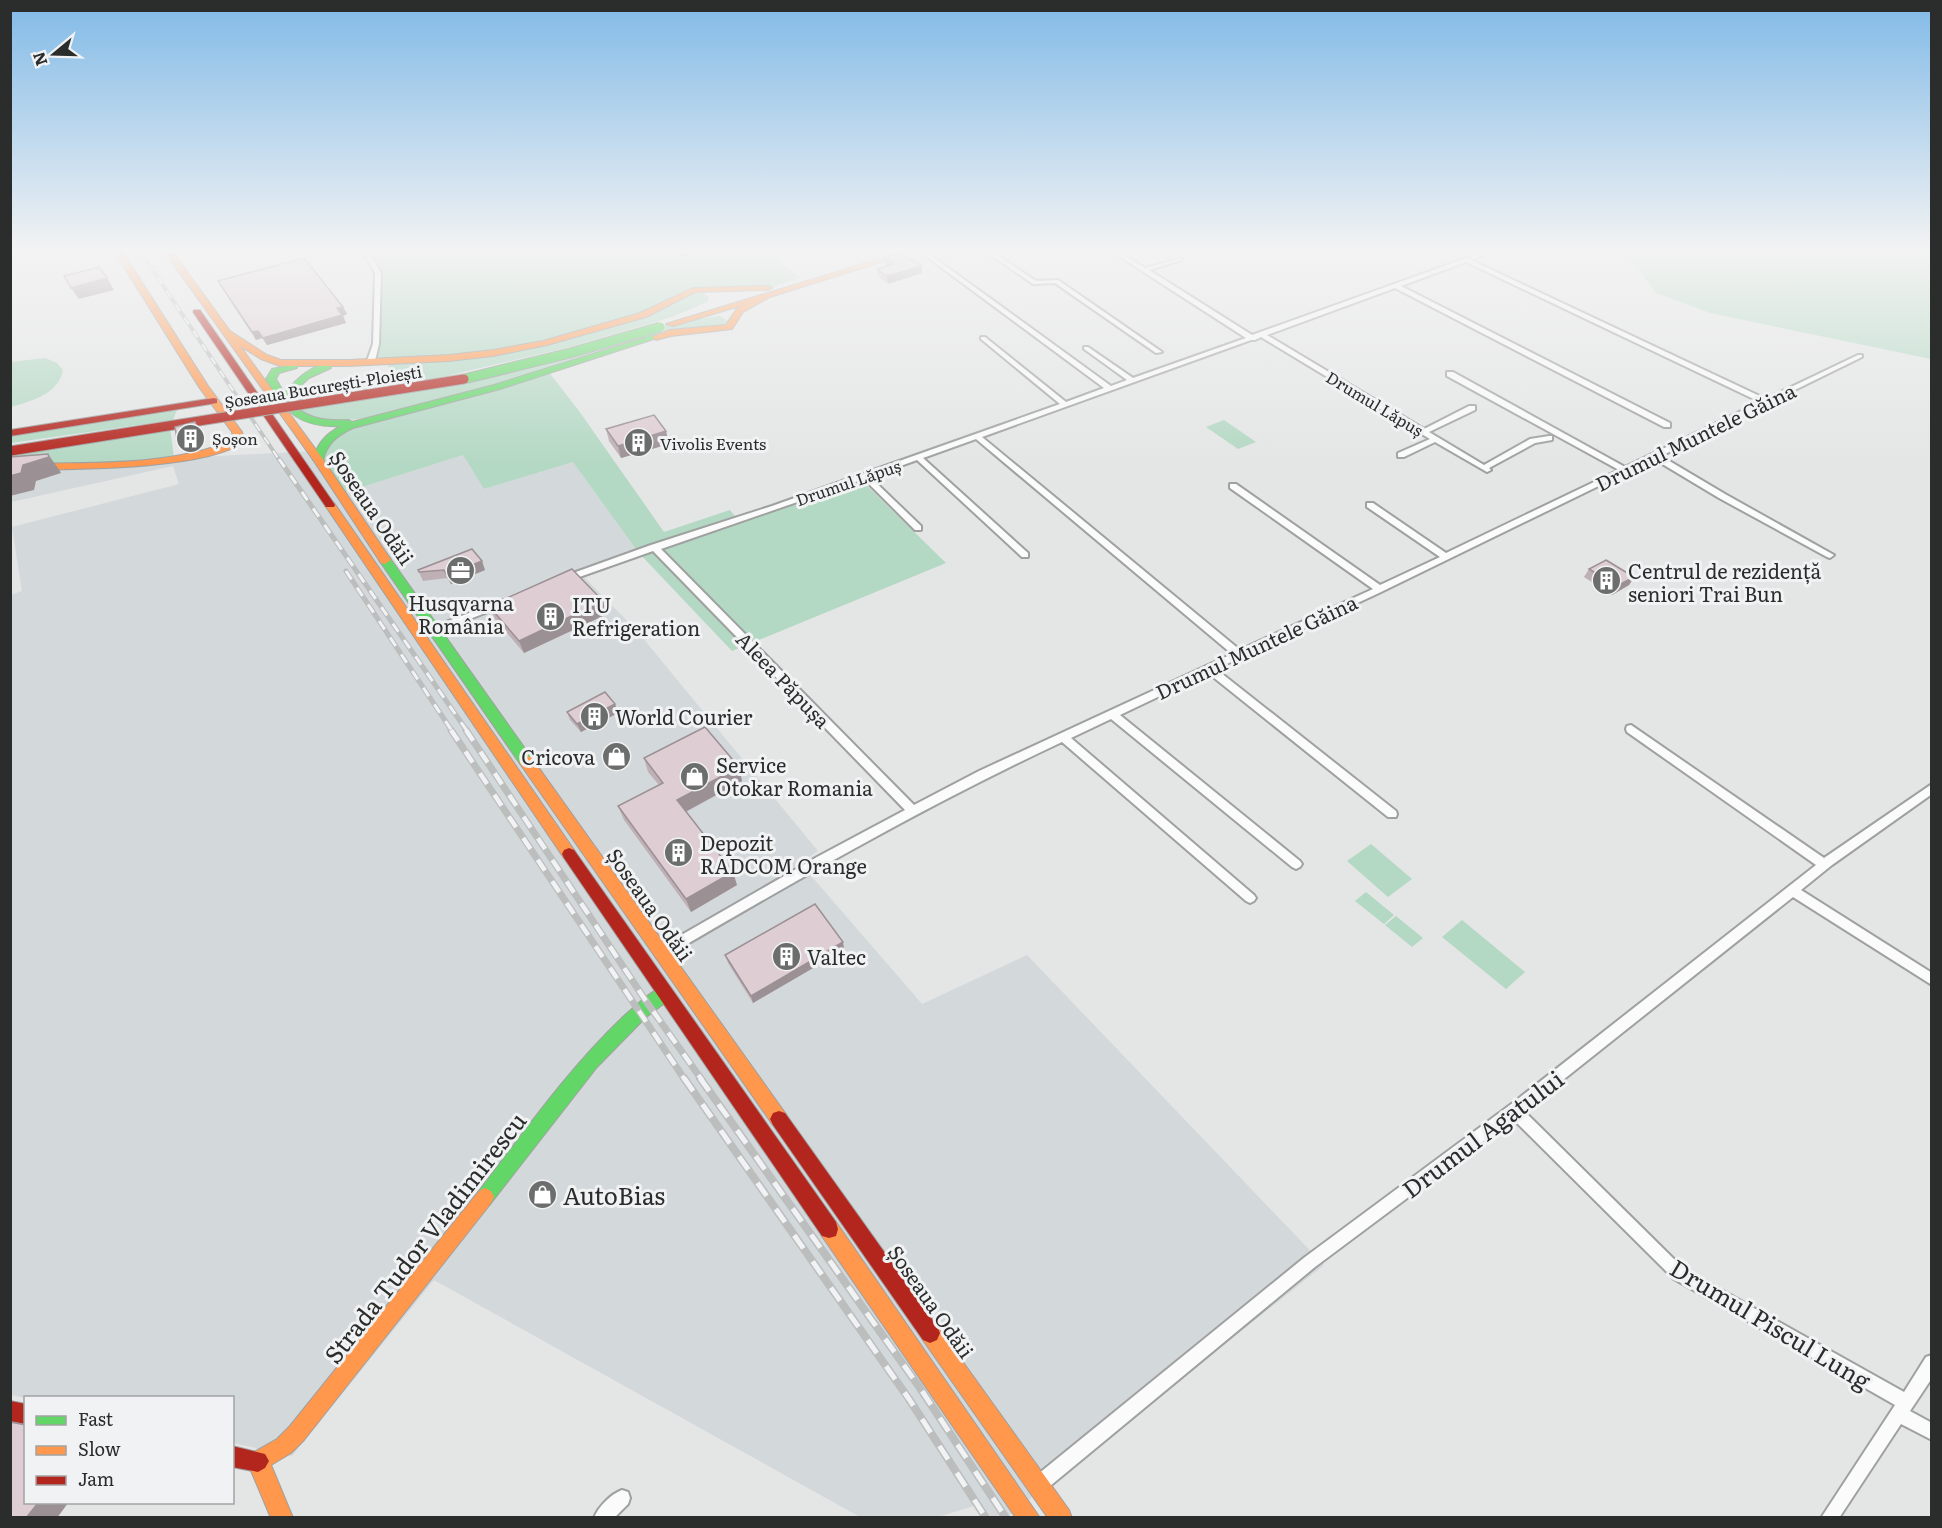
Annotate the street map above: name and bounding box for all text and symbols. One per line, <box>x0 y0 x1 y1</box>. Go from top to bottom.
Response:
north arrow <box>24 24 84 84</box>
text: N <box>25 49 52 69</box>
street label: Șoseaua București-Ploiești <box>222 359 424 413</box>
street label: Drumul Lăpuș <box>1322 364 1428 442</box>
street label: Drumul Muntele Găina <box>1590 374 1800 498</box>
building icon: Șoșon <box>175 422 207 454</box>
place label: Șoșon <box>212 426 258 450</box>
building icon: Vivolis Events <box>623 427 655 459</box>
place label: Vivolis Events <box>660 431 766 455</box>
street label: Șoseaua Odăii <box>324 444 423 570</box>
street label: Drumul Lăpuș <box>792 453 904 511</box>
office icon: Husqvarna România <box>445 555 477 587</box>
place label: Centrul de rezidență seniori Trai Bun <box>1628 555 1821 608</box>
building icon: Centrul de rezidență seniori Trai Bun <box>1591 565 1623 597</box>
street label: Drumul Muntele Găina <box>1150 586 1362 706</box>
place label: Husqvarna România <box>408 587 514 640</box>
place label: ITU Refrigeration <box>572 589 700 642</box>
building icon: ITU Refrigeration <box>535 600 567 632</box>
street label: Aleea Păpușa <box>730 624 838 734</box>
building icon: World Courier <box>578 700 610 732</box>
place label: World Courier <box>615 701 753 731</box>
shop icon: Cricova <box>600 740 632 772</box>
place label: Cricova <box>521 741 595 771</box>
place label: Service Otokar Romania <box>716 749 873 802</box>
shop icon: Service Otokar Romania <box>679 760 711 792</box>
place label: Depozit RADCOM Orange <box>700 827 867 880</box>
building icon: Depozit RADCOM Orange <box>663 837 695 869</box>
street label: Șoseaua Odăii <box>601 841 701 967</box>
building icon: Valtec <box>770 940 802 972</box>
place label: Valtec <box>807 941 866 971</box>
street label: Drumul Agatului <box>1394 1061 1570 1205</box>
street label: Strada Tudor Vladimirescu <box>315 1104 533 1370</box>
place label: AutoBias <box>563 1177 665 1212</box>
shop icon: AutoBias <box>526 1178 558 1210</box>
street label: Șoseaua Odăii <box>882 1238 982 1364</box>
street label: Drumul Piscul Lung <box>1664 1249 1878 1397</box>
legend <box>24 1396 234 1504</box>
text: Fast <box>78 1405 114 1432</box>
text: Slow <box>78 1435 121 1462</box>
text: Jam <box>78 1465 114 1492</box>

